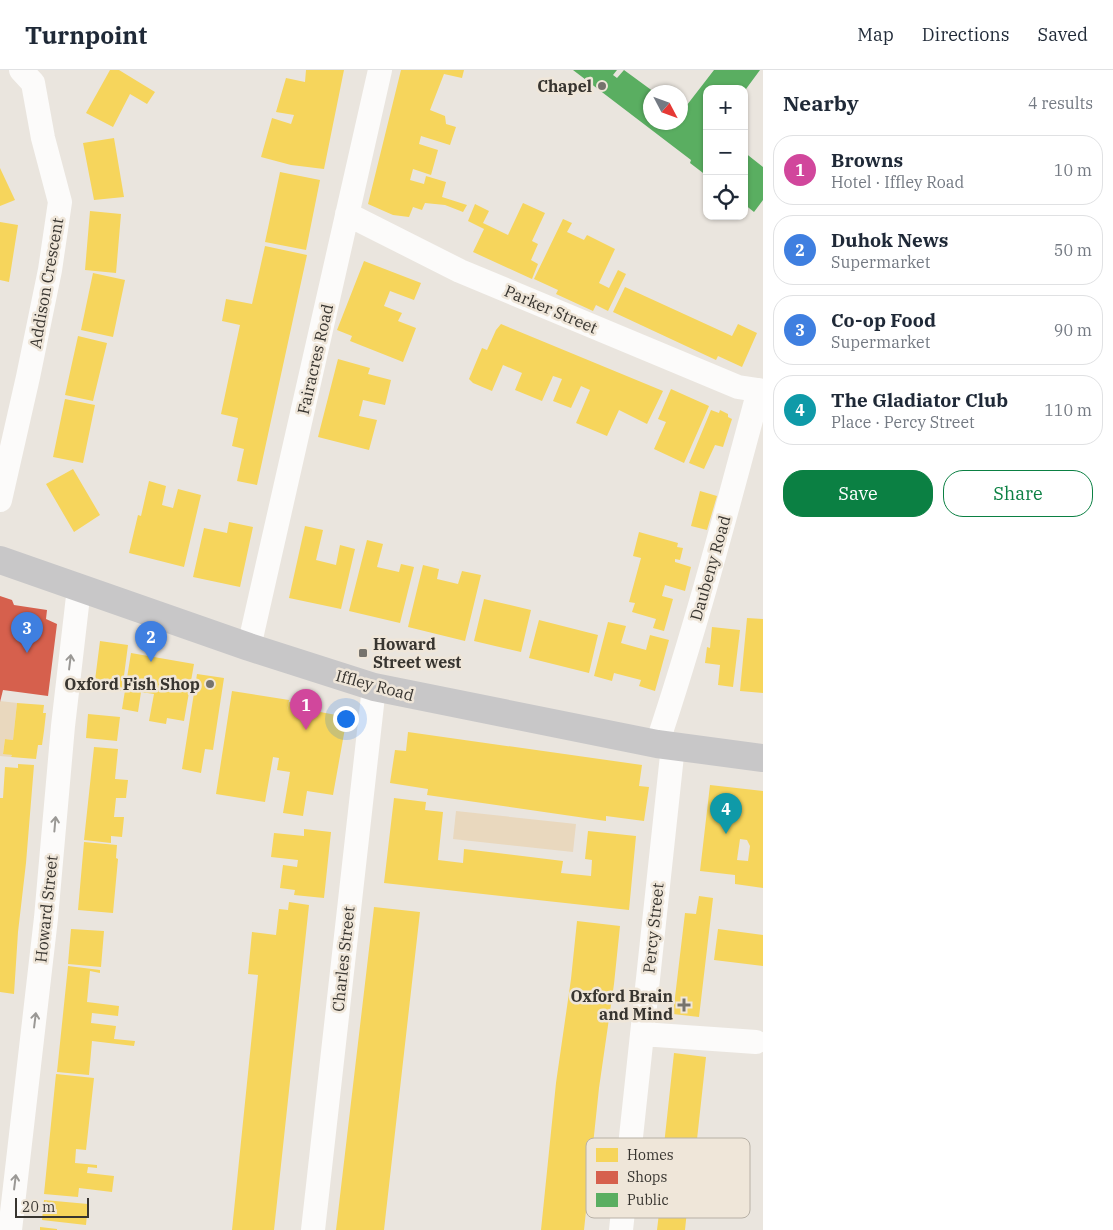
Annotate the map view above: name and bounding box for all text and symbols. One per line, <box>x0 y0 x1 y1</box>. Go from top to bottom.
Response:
text: Turnpoint <box>25 19 147 51</box>
text: Map <box>857 23 894 46</box>
text: Directions <box>922 23 1010 46</box>
text: Saved <box>1038 23 1088 46</box>
place label: Chapel <box>537 76 592 96</box>
marker: Chapel <box>596 80 608 92</box>
north arrow <box>643 85 688 130</box>
map controls <box>703 85 748 220</box>
button: + <box>703 85 748 130</box>
text: Nearby <box>783 89 859 117</box>
text: 4 results <box>1028 93 1093 113</box>
button: − <box>703 130 748 175</box>
text: Browns <box>831 148 903 172</box>
text: 1 <box>795 160 805 180</box>
text: 10 m <box>1054 160 1092 180</box>
text: Hotel · Iffley Road <box>831 172 964 192</box>
button: locate <box>703 175 748 220</box>
street label: Addison Crescent <box>25 216 67 350</box>
text: Duhok News <box>831 228 949 252</box>
text: 2 <box>795 240 805 260</box>
text: 50 m <box>1054 240 1092 260</box>
text: Supermarket <box>831 252 930 272</box>
street label: Parker Street <box>502 280 601 338</box>
street label: Fairacres Road <box>293 302 337 416</box>
text: Co-op Food <box>831 308 936 332</box>
text: 3 <box>795 320 805 340</box>
text: 90 m <box>1054 320 1092 340</box>
text: Supermarket <box>831 332 930 352</box>
text: The Gladiator Club <box>831 388 1008 412</box>
text: 4 <box>795 400 805 420</box>
text: 110 m <box>1044 400 1092 420</box>
text: Place · Percy Street <box>831 412 975 432</box>
button: Save <box>783 470 933 517</box>
button: Share <box>943 470 1093 517</box>
street label: Daubeny Road <box>685 513 735 623</box>
pin: 3 <box>11 612 43 653</box>
pin: 2 <box>135 621 167 662</box>
place label: Howard Street west <box>373 634 461 672</box>
marker: Howard Street west <box>357 647 369 659</box>
one-way arrow <box>65 654 75 670</box>
street label: Iffley Road <box>334 665 417 705</box>
place label: Oxford Fish Shop <box>64 674 200 694</box>
marker: Oxford Fish Shop <box>204 678 216 690</box>
pin: 1 <box>290 689 322 730</box>
your location <box>333 706 359 732</box>
pin: 4 <box>710 793 742 834</box>
one-way arrow <box>50 816 59 832</box>
street label: Howard Street <box>30 854 62 964</box>
street label: Percy Street <box>638 881 668 974</box>
street label: Charles Street <box>328 905 359 1013</box>
place label: Oxford Brain and Mind <box>570 986 673 1024</box>
marker: Oxford Brain and Mind <box>677 998 691 1012</box>
one-way arrow <box>30 1013 40 1029</box>
legend <box>586 1138 750 1218</box>
text: Homes <box>627 1146 674 1164</box>
text: Shops <box>627 1168 667 1186</box>
one-way arrow <box>10 1174 20 1190</box>
text: Public <box>627 1191 669 1209</box>
scale bar <box>15 1195 89 1218</box>
text: 20 m <box>22 1198 55 1216</box>

